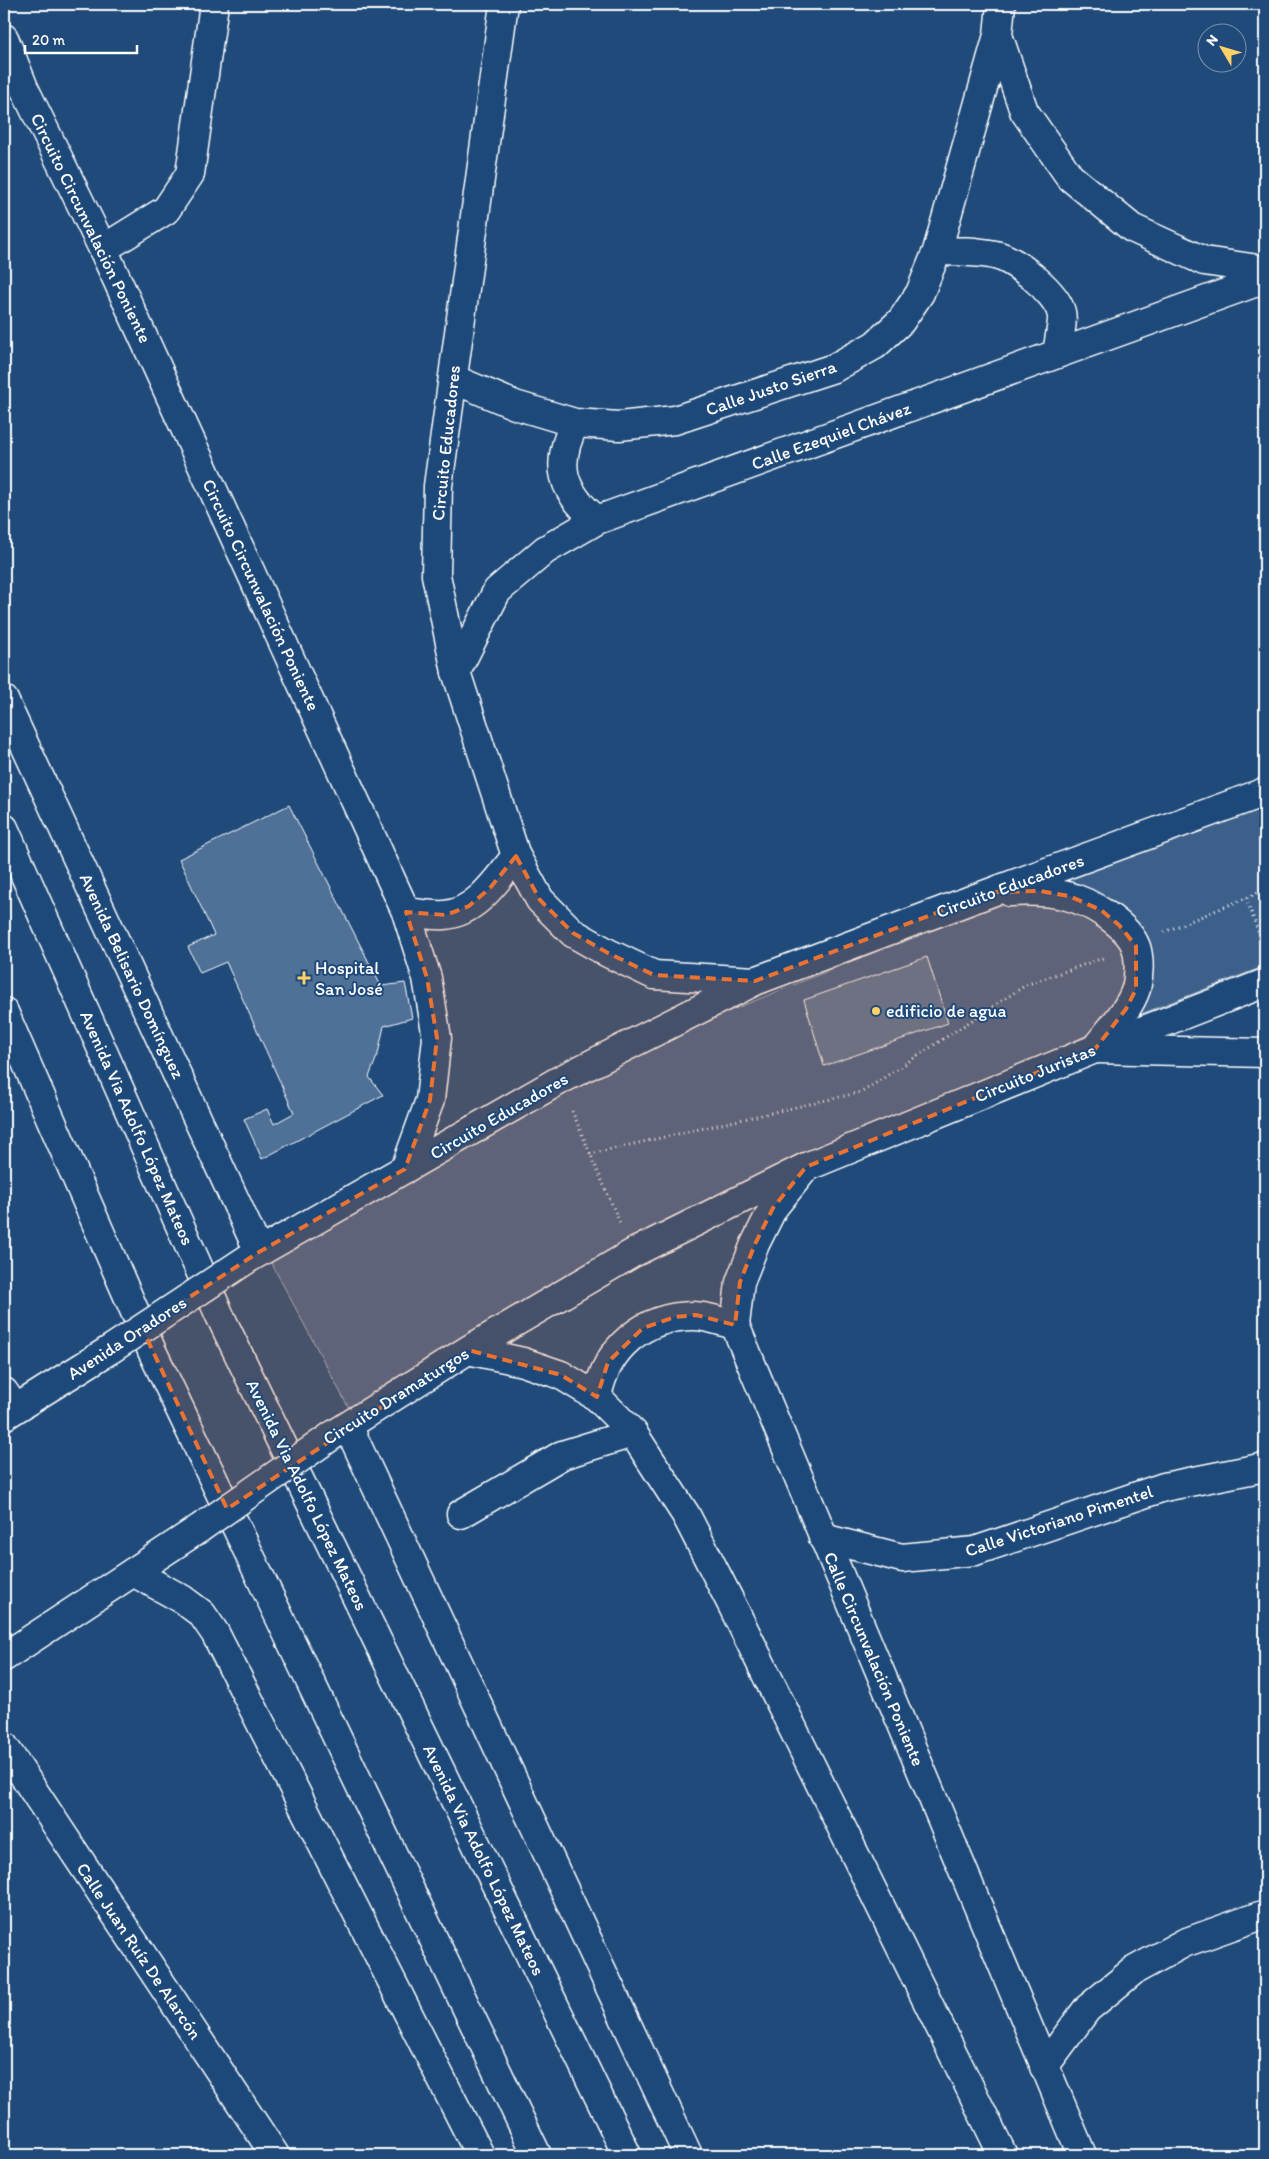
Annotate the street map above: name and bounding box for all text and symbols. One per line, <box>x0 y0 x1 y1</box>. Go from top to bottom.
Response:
scale bar <box>25 22 138 54</box>
north arrow <box>1196 22 1246 72</box>
text: 20 m <box>32 31 66 49</box>
text: N <box>1203 31 1222 49</box>
street label: Circuito Circunvalación Poniente <box>26 109 156 347</box>
street label: Calle Justo Sierra <box>703 355 840 421</box>
street label: Circuito Educadores <box>427 364 465 522</box>
street label: Calle Ezequiel Chávez <box>748 397 914 475</box>
street label: Circuito Circunvalación Poniente <box>198 476 324 714</box>
street label: Circuito Educadores <box>933 849 1087 923</box>
street label: Avenida Belisario Domínguez <box>75 870 190 1083</box>
place label: Hospital San José <box>315 957 383 1000</box>
marker: Hospital San José <box>297 971 311 985</box>
place label: edificio de agua <box>886 1000 1007 1022</box>
marker: edificio de agua <box>870 1005 882 1017</box>
street label: Avenida Via Adolfo López Mateos <box>75 1007 199 1249</box>
street label: Circuito Juristas <box>971 1039 1099 1107</box>
street label: Circuito Educadores <box>426 1067 572 1165</box>
street label: Avenida Oradores <box>63 1291 191 1385</box>
street label: Circuito Dramaturgos <box>319 1342 473 1450</box>
street label: Avenida Via Adolfo López Mateos <box>241 1376 373 1614</box>
street label: Calle Victoriano Pimentel <box>962 1480 1156 1562</box>
street label: Calle Circunvalación Poniente <box>819 1549 929 1769</box>
street label: Avenida Via Adolfo López Mateos <box>418 1741 550 1979</box>
street label: Calle Juan Ruíz De Alarcón <box>72 1858 207 2044</box>

